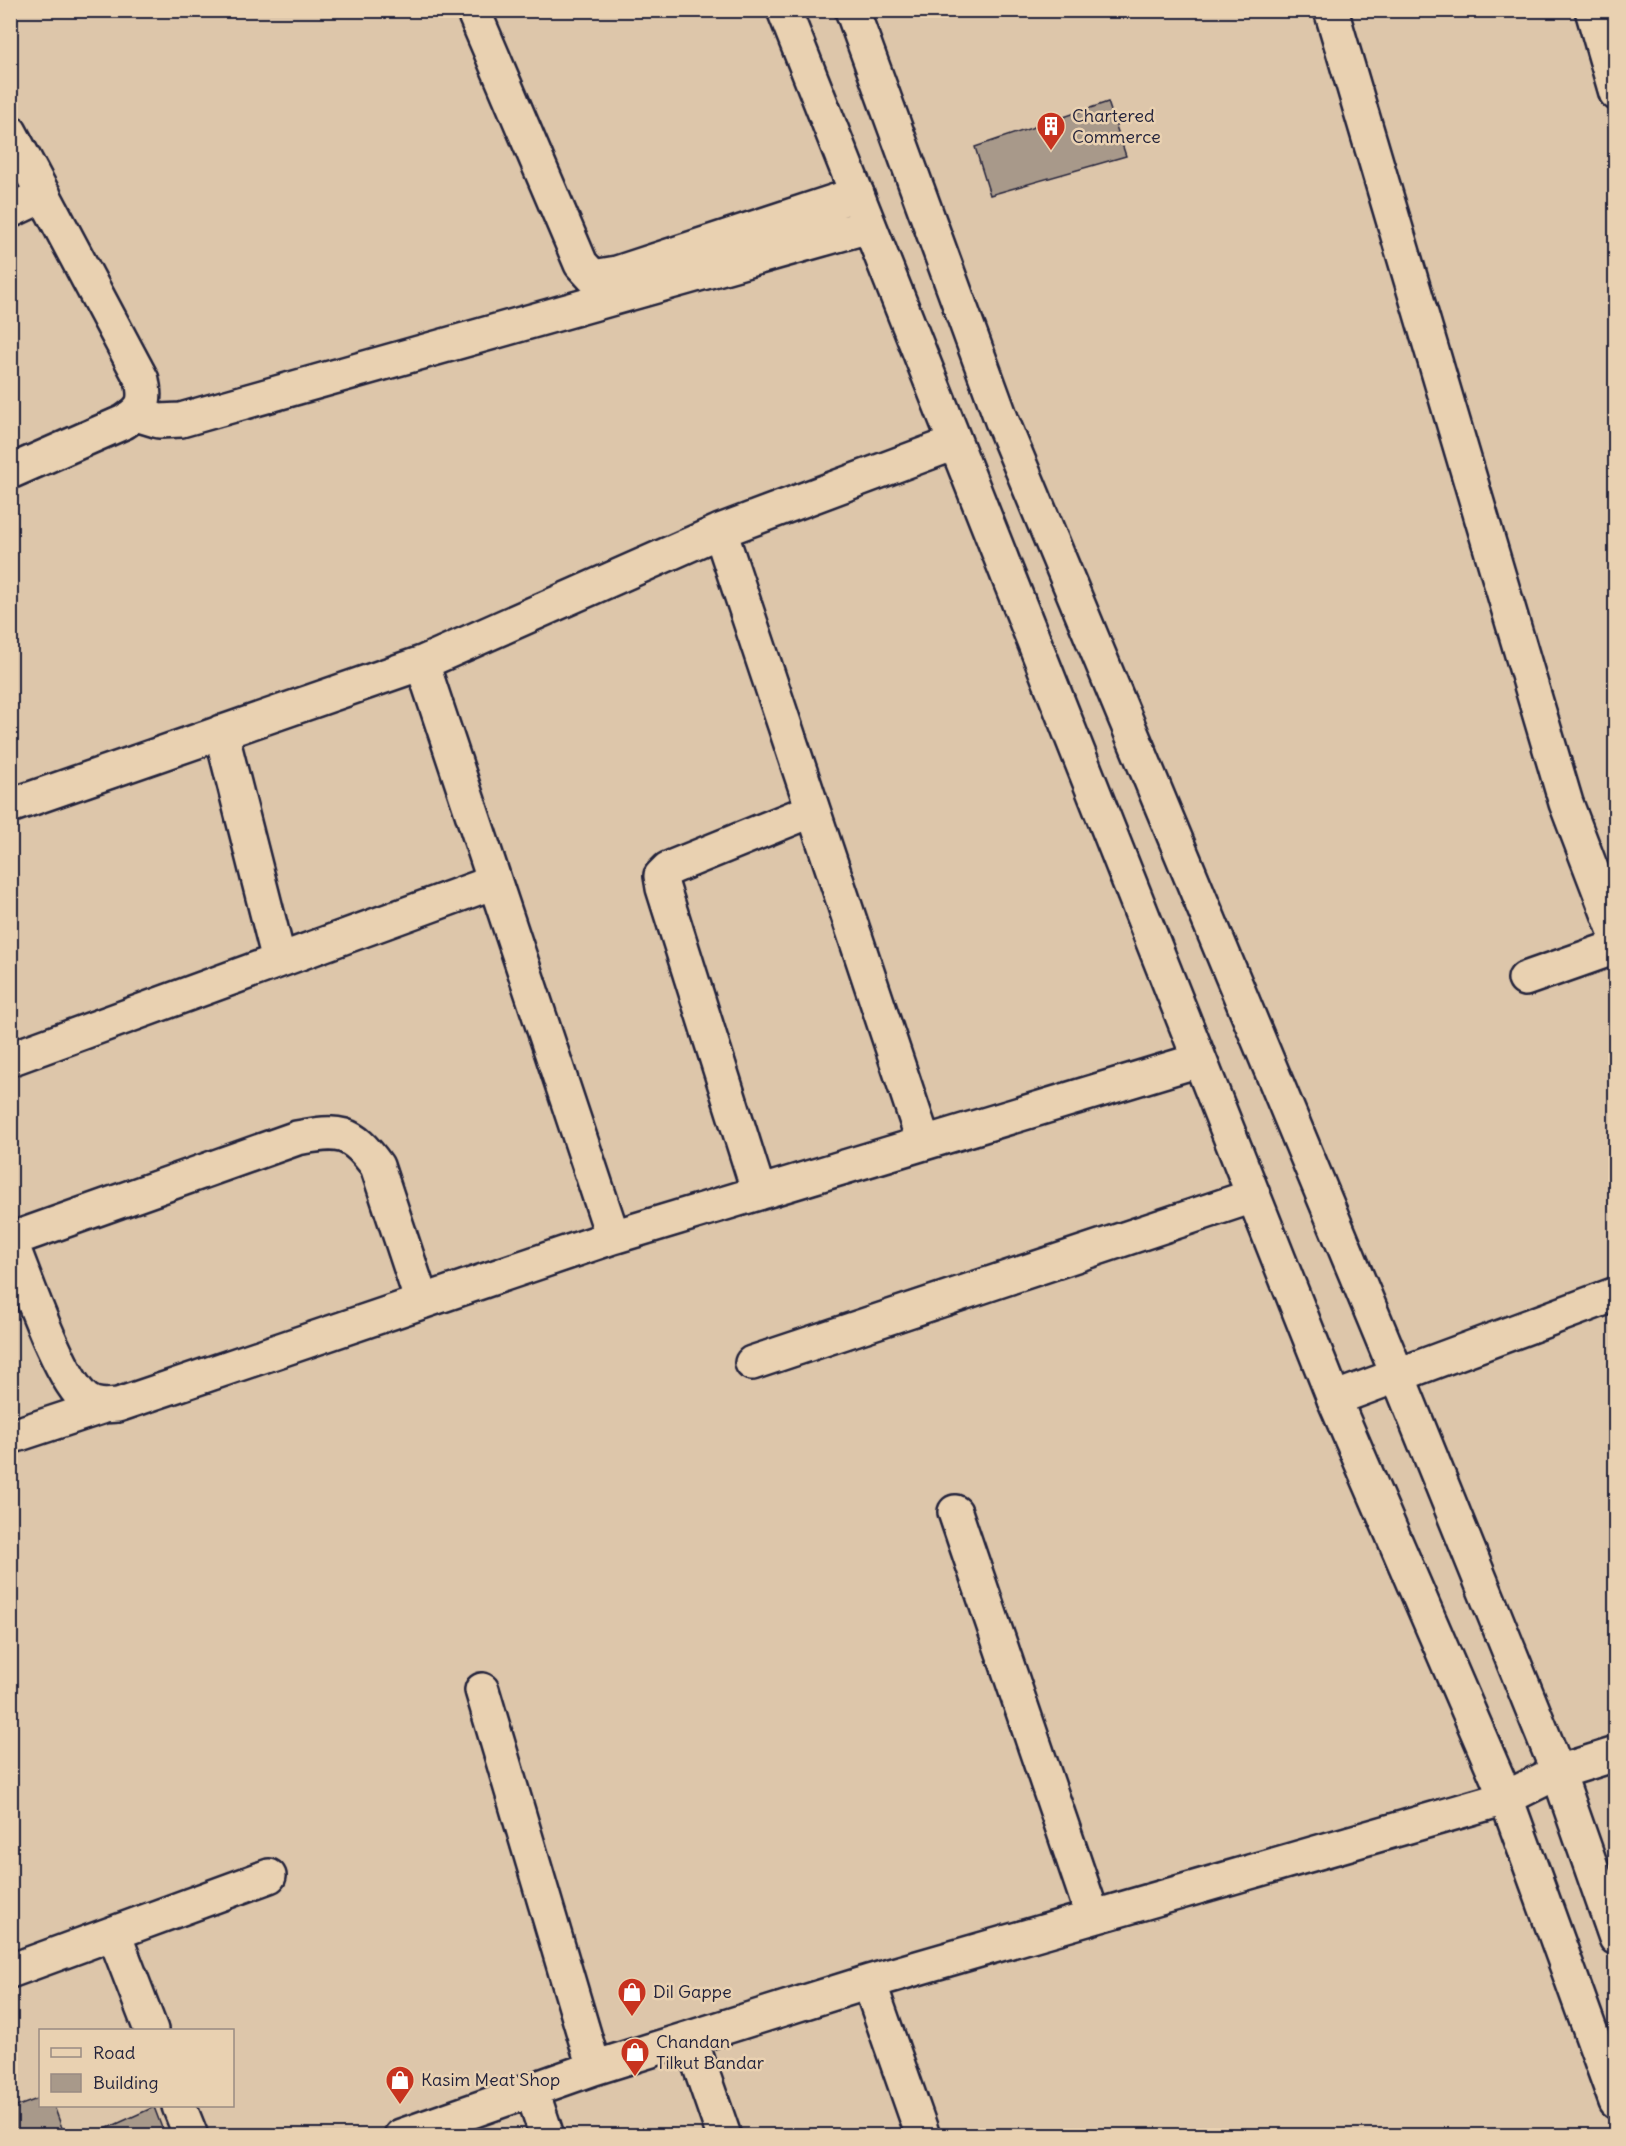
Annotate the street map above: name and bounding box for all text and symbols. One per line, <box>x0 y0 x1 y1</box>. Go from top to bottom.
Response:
place label: Chartered Commerce <box>1072 104 1161 148</box>
building icon: Chartered Commerce <box>1035 110 1067 152</box>
shop icon: Dil Gappe <box>616 1976 648 2018</box>
place label: Dil Gappe <box>653 1980 732 2003</box>
legend <box>39 2029 234 2107</box>
place label: Chandan Tilkut Bandar <box>656 2030 765 2074</box>
shop icon: Chandan Tilkut Bandar <box>619 2036 651 2078</box>
text: Road <box>93 2041 136 2064</box>
shop icon: Kasim Meat Shop <box>384 2064 416 2106</box>
place label: Kasim Meat Shop <box>421 2068 560 2091</box>
text: Building <box>93 2071 158 2094</box>

